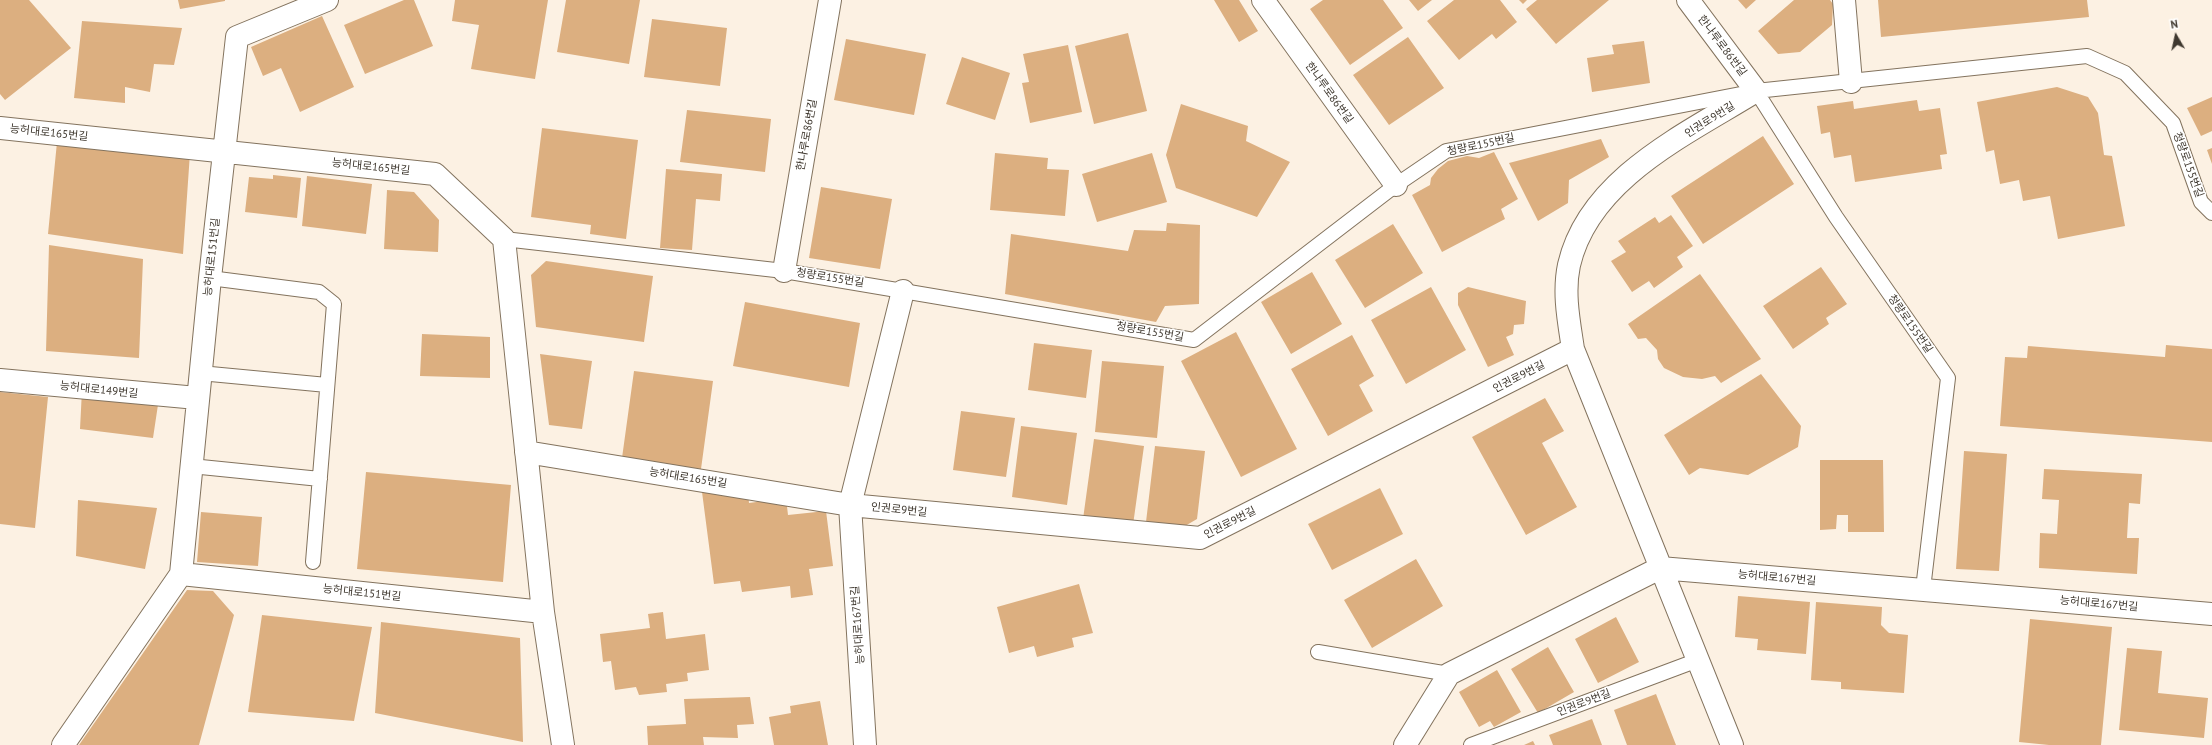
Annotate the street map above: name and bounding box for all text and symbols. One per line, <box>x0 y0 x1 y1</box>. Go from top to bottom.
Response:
street label: 한나루로86번길 <box>1695 13 1749 79</box>
north arrow <box>2156 16 2196 56</box>
text: N <box>2169 17 2179 32</box>
street label: 한나루로86번길 <box>1302 60 1356 126</box>
street label: 한나루로86번길 <box>794 98 820 172</box>
street label: 인권로9번길 <box>1683 99 1737 141</box>
street label: 능허대로165번길 <box>9 122 89 144</box>
street label: 청량로155번길 <box>1446 131 1516 159</box>
street label: 청량로155번길 <box>2170 131 2206 199</box>
street label: 능허대로165번길 <box>331 156 411 178</box>
street label: 능허대로151번길 <box>201 217 223 297</box>
street label: 청량로155번길 <box>795 266 865 290</box>
street label: 청량로155번길 <box>1885 292 1935 356</box>
street label: 청량로155번길 <box>1115 320 1185 344</box>
street label: 인권로9번길 <box>1491 358 1547 396</box>
street label: 능허대로149번길 <box>59 379 139 401</box>
street label: 능허대로165번길 <box>648 465 728 491</box>
street label: 인권로9번길 <box>870 500 928 520</box>
street label: 인권로9번길 <box>1202 504 1258 542</box>
street label: 능허대로167번길 <box>1737 568 1817 588</box>
street label: 능허대로151번길 <box>322 582 402 604</box>
street label: 능허대로167번길 <box>849 585 867 665</box>
street label: 능허대로167번길 <box>2059 594 2139 614</box>
street label: 인권로9번길 <box>1555 687 1613 719</box>

